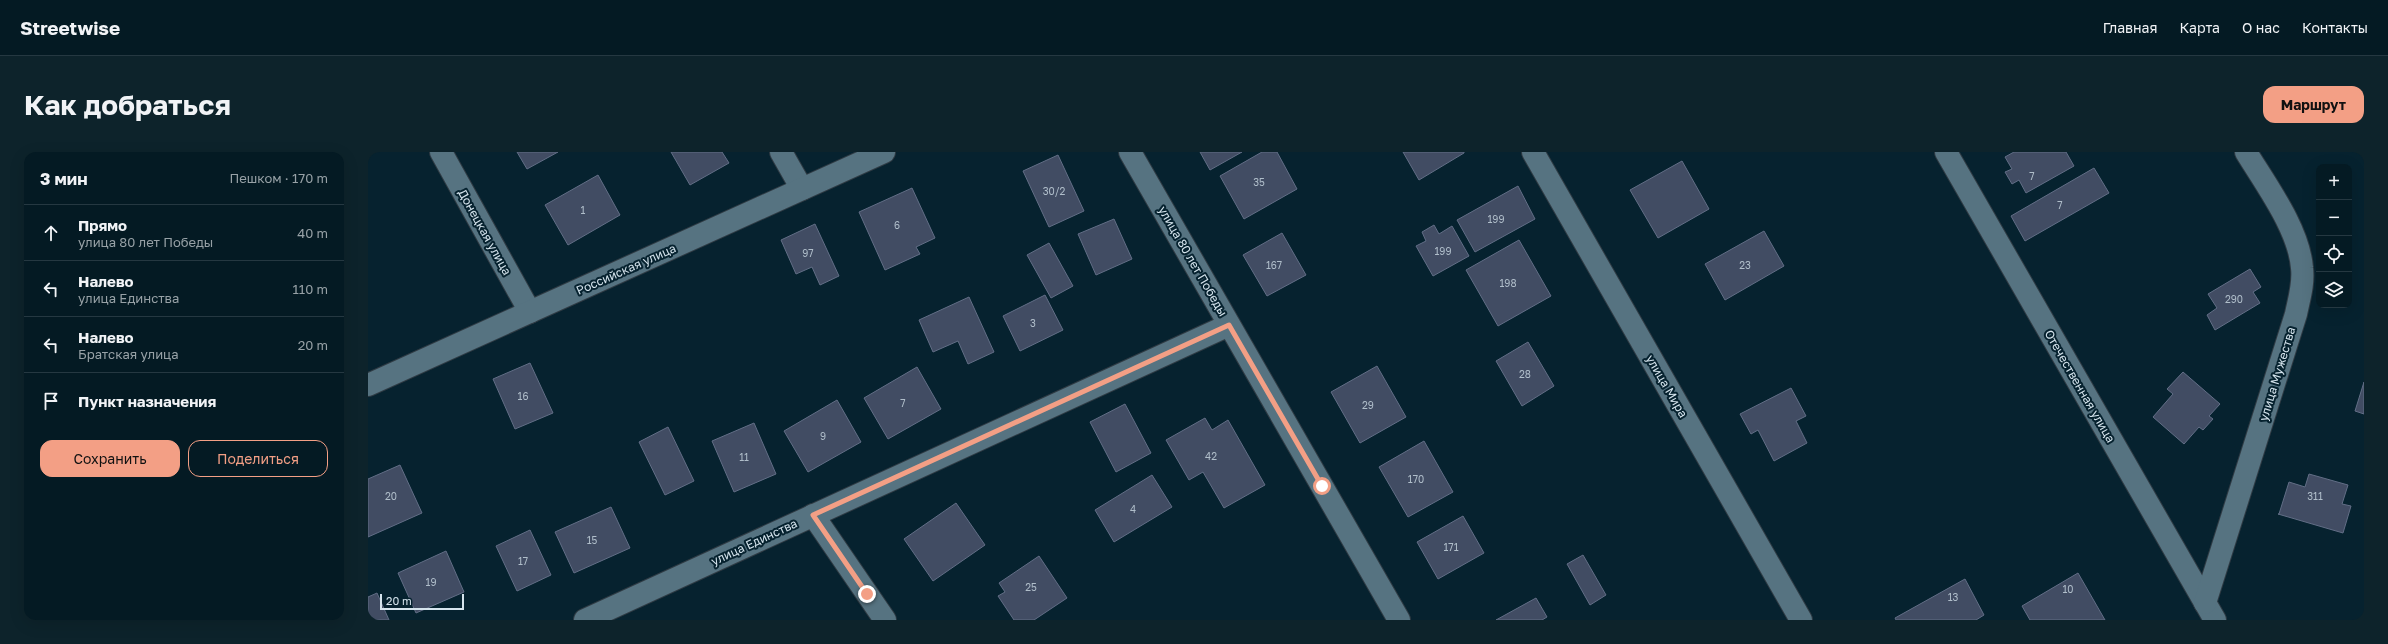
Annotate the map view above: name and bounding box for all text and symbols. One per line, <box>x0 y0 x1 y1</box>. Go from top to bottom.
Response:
text: Streetwise <box>20 16 120 39</box>
text: Главная <box>2103 19 2157 36</box>
text: Карта <box>2179 19 2220 36</box>
text: О нас <box>2242 19 2280 36</box>
text: Контакты <box>2302 19 2368 36</box>
button: Маршрут <box>2263 86 2364 123</box>
text: Как добраться <box>24 88 231 121</box>
map controls <box>2316 164 2352 308</box>
button: + <box>2316 164 2352 200</box>
text: 3 мин <box>40 168 88 189</box>
text: Пешком · 170 m <box>229 170 328 186</box>
house number: 7 <box>2029 170 2035 182</box>
house number: 35 <box>1253 176 1265 188</box>
house number: 30/2 <box>1043 185 1066 197</box>
street label: Донецкая улица <box>455 186 515 278</box>
house number: 7 <box>2057 199 2063 211</box>
button: − <box>2316 200 2352 236</box>
street label: улица 80 лет Победы <box>1155 203 1231 319</box>
house number: 1 <box>581 204 586 216</box>
house number: 199 <box>1488 213 1504 225</box>
text: Прямо <box>78 216 127 234</box>
house number: 6 <box>894 219 900 231</box>
icon: ahead <box>40 222 62 244</box>
text: 40 m <box>297 225 328 241</box>
text: улица 80 лет Победы <box>78 234 213 250</box>
button: locate <box>2316 236 2352 272</box>
street label: Российская улица <box>574 240 678 298</box>
house number: 199 <box>1435 245 1451 257</box>
house number: 97 <box>802 247 814 259</box>
house number: 167 <box>1266 259 1282 271</box>
house number: 23 <box>1739 259 1751 271</box>
text: Налево <box>78 272 134 290</box>
button: layers <box>2316 272 2352 308</box>
house number: 198 <box>1500 277 1517 289</box>
icon: left <box>40 278 62 300</box>
text: 110 m <box>293 281 328 297</box>
text: улица Единства <box>78 290 179 306</box>
house number: 290 <box>2225 293 2243 305</box>
house number: 3 <box>1030 317 1036 329</box>
street label: улица Мужества <box>2256 325 2298 423</box>
street label: Отечественная улица <box>2042 327 2118 445</box>
text: Налево <box>78 328 134 346</box>
icon: left <box>40 334 62 356</box>
text: 20 m <box>298 337 328 353</box>
text: Братская улица <box>78 346 179 362</box>
street label: улица Мира <box>1643 352 1691 420</box>
house number: 28 <box>1519 368 1531 380</box>
icon: arrive <box>40 390 62 412</box>
house number: 16 <box>518 390 528 402</box>
text: Пункт назначения <box>78 392 216 410</box>
house number: 7 <box>900 397 906 409</box>
house number: 29 <box>1362 399 1374 411</box>
house number: 9 <box>820 430 826 442</box>
button: Сохранить <box>40 440 180 477</box>
button: Поделиться <box>188 440 328 477</box>
house number: 42 <box>1205 450 1217 462</box>
house number: 11 <box>739 451 749 463</box>
house number: 170 <box>1408 473 1424 485</box>
route start <box>1313 477 1331 495</box>
house number: 20 <box>385 490 397 502</box>
house number: 311 <box>2307 490 2323 502</box>
house number: 4 <box>1130 503 1136 515</box>
street label: улица Единства <box>708 515 800 569</box>
house number: 15 <box>587 534 598 546</box>
house number: 171 <box>1444 541 1459 553</box>
house number: 17 <box>518 555 528 567</box>
house number: 19 <box>426 576 436 588</box>
house number: 25 <box>1025 581 1037 593</box>
house number: 10 <box>2062 583 2074 595</box>
route end <box>858 585 876 603</box>
house number: 13 <box>1948 591 1958 603</box>
scale bar <box>380 592 464 611</box>
text: 20 m <box>386 594 412 607</box>

